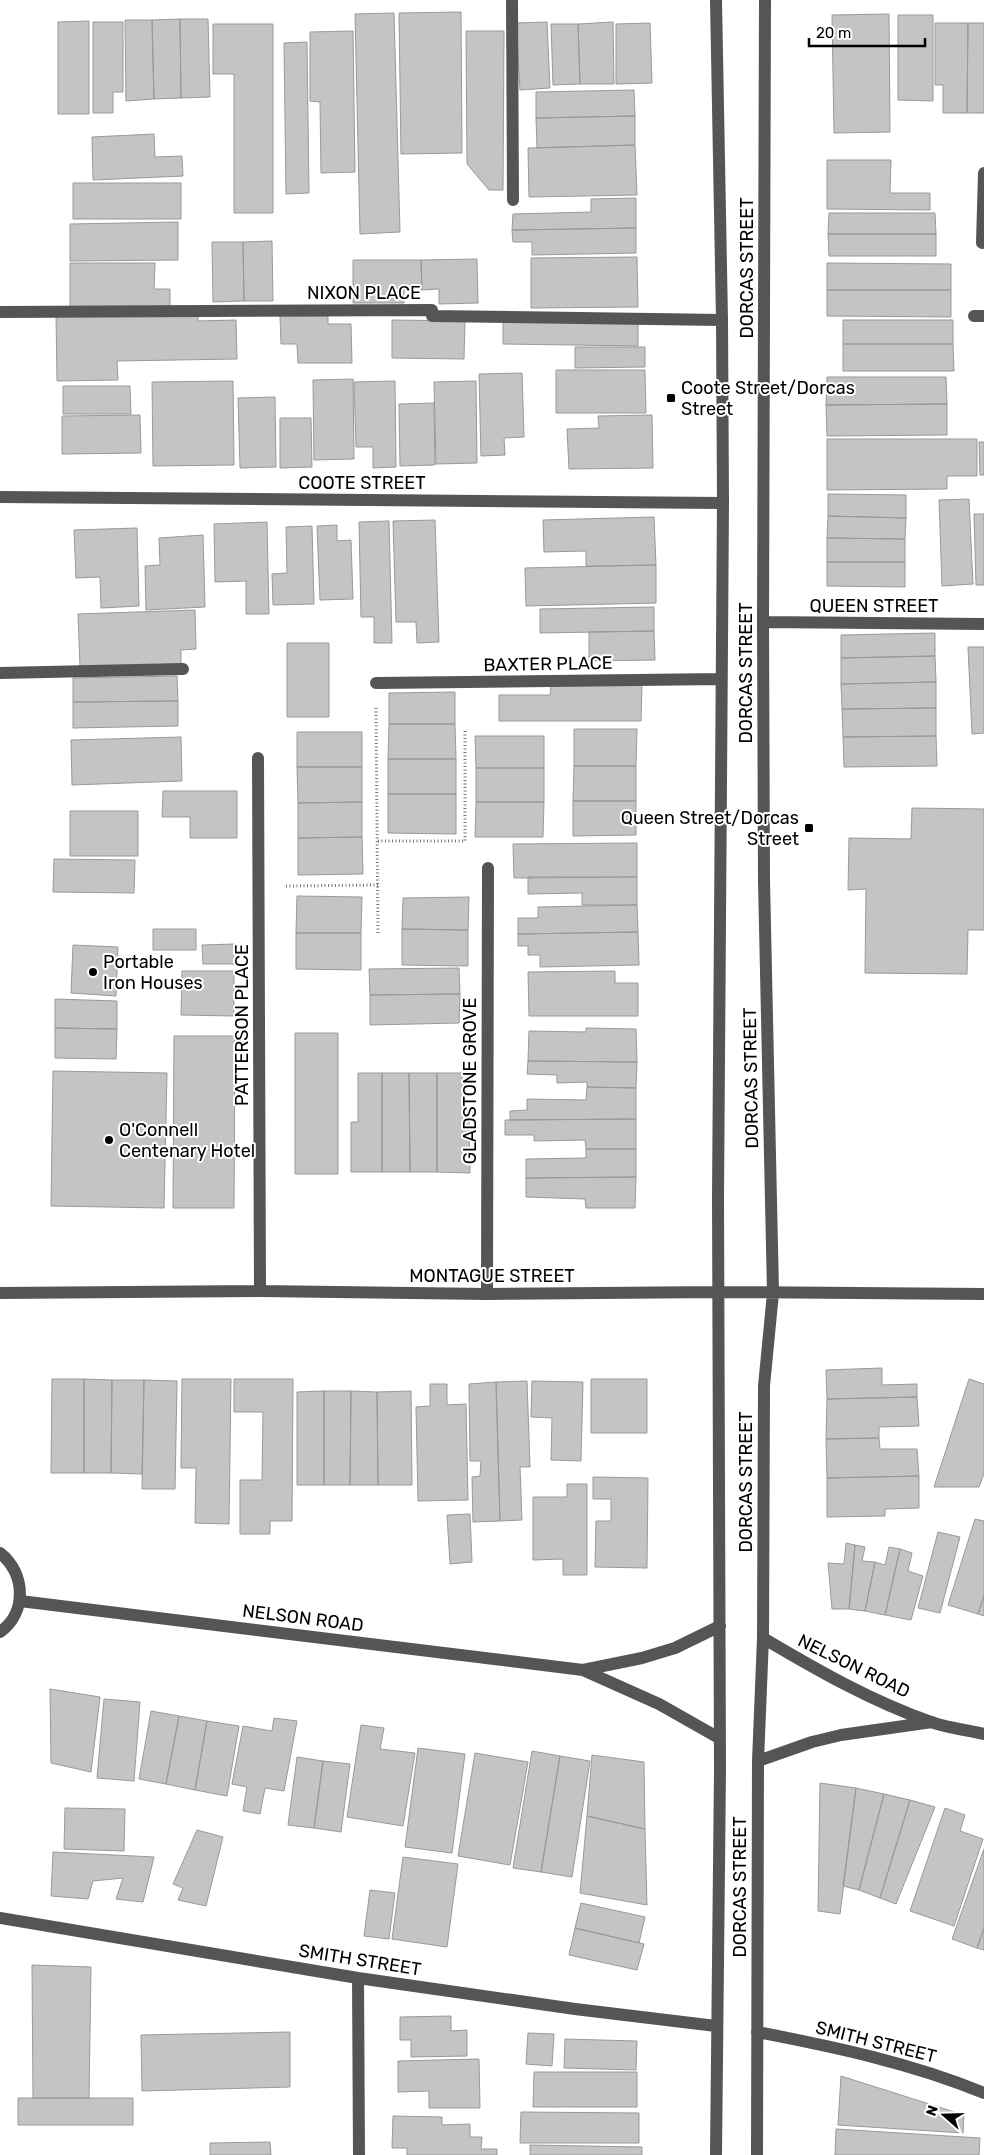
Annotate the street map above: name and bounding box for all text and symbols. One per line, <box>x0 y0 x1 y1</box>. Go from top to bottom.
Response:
scale bar <box>809 15 925 47</box>
text: 20 m <box>816 24 851 42</box>
street label: DORCAS STREET <box>736 197 758 339</box>
street label: NIXON PLACE <box>307 282 421 304</box>
place label: Coote Street/Dorcas Street <box>681 377 855 420</box>
marker: Coote Street/Dorcas Street <box>665 392 677 404</box>
street label: COOTE STREET <box>298 472 426 494</box>
street label: QUEEN STREET <box>809 595 939 617</box>
street label: DORCAS STREET <box>735 602 757 744</box>
street label: BAXTER PLACE <box>483 652 613 676</box>
place label: Queen Street/Dorcas Street <box>621 807 799 850</box>
marker: Queen Street/Dorcas Street <box>803 822 815 834</box>
street label: PATTERSON PLACE <box>231 944 253 1106</box>
place label: Portable Iron Houses <box>103 951 203 994</box>
marker: Portable Iron Houses <box>87 966 99 978</box>
street label: GLADSTONE GROVE <box>459 998 481 1164</box>
street label: DORCAS STREET <box>739 1007 763 1149</box>
place label: O'Connell Centenary Hotel <box>119 1119 255 1162</box>
marker: O'Connell Centenary Hotel <box>103 1134 115 1146</box>
street label: MONTAGUE STREET <box>409 1265 575 1287</box>
street label: DORCAS STREET <box>735 1411 757 1553</box>
street label: NELSON ROAD <box>241 1600 365 1636</box>
street label: NELSON ROAD <box>794 1629 914 1703</box>
street label: DORCAS STREET <box>729 1816 751 1958</box>
street label: SMITH STREET <box>297 1939 423 1981</box>
street label: SMITH STREET <box>813 2016 939 2068</box>
north arrow <box>919 2090 969 2140</box>
text: N <box>923 2103 942 2118</box>

